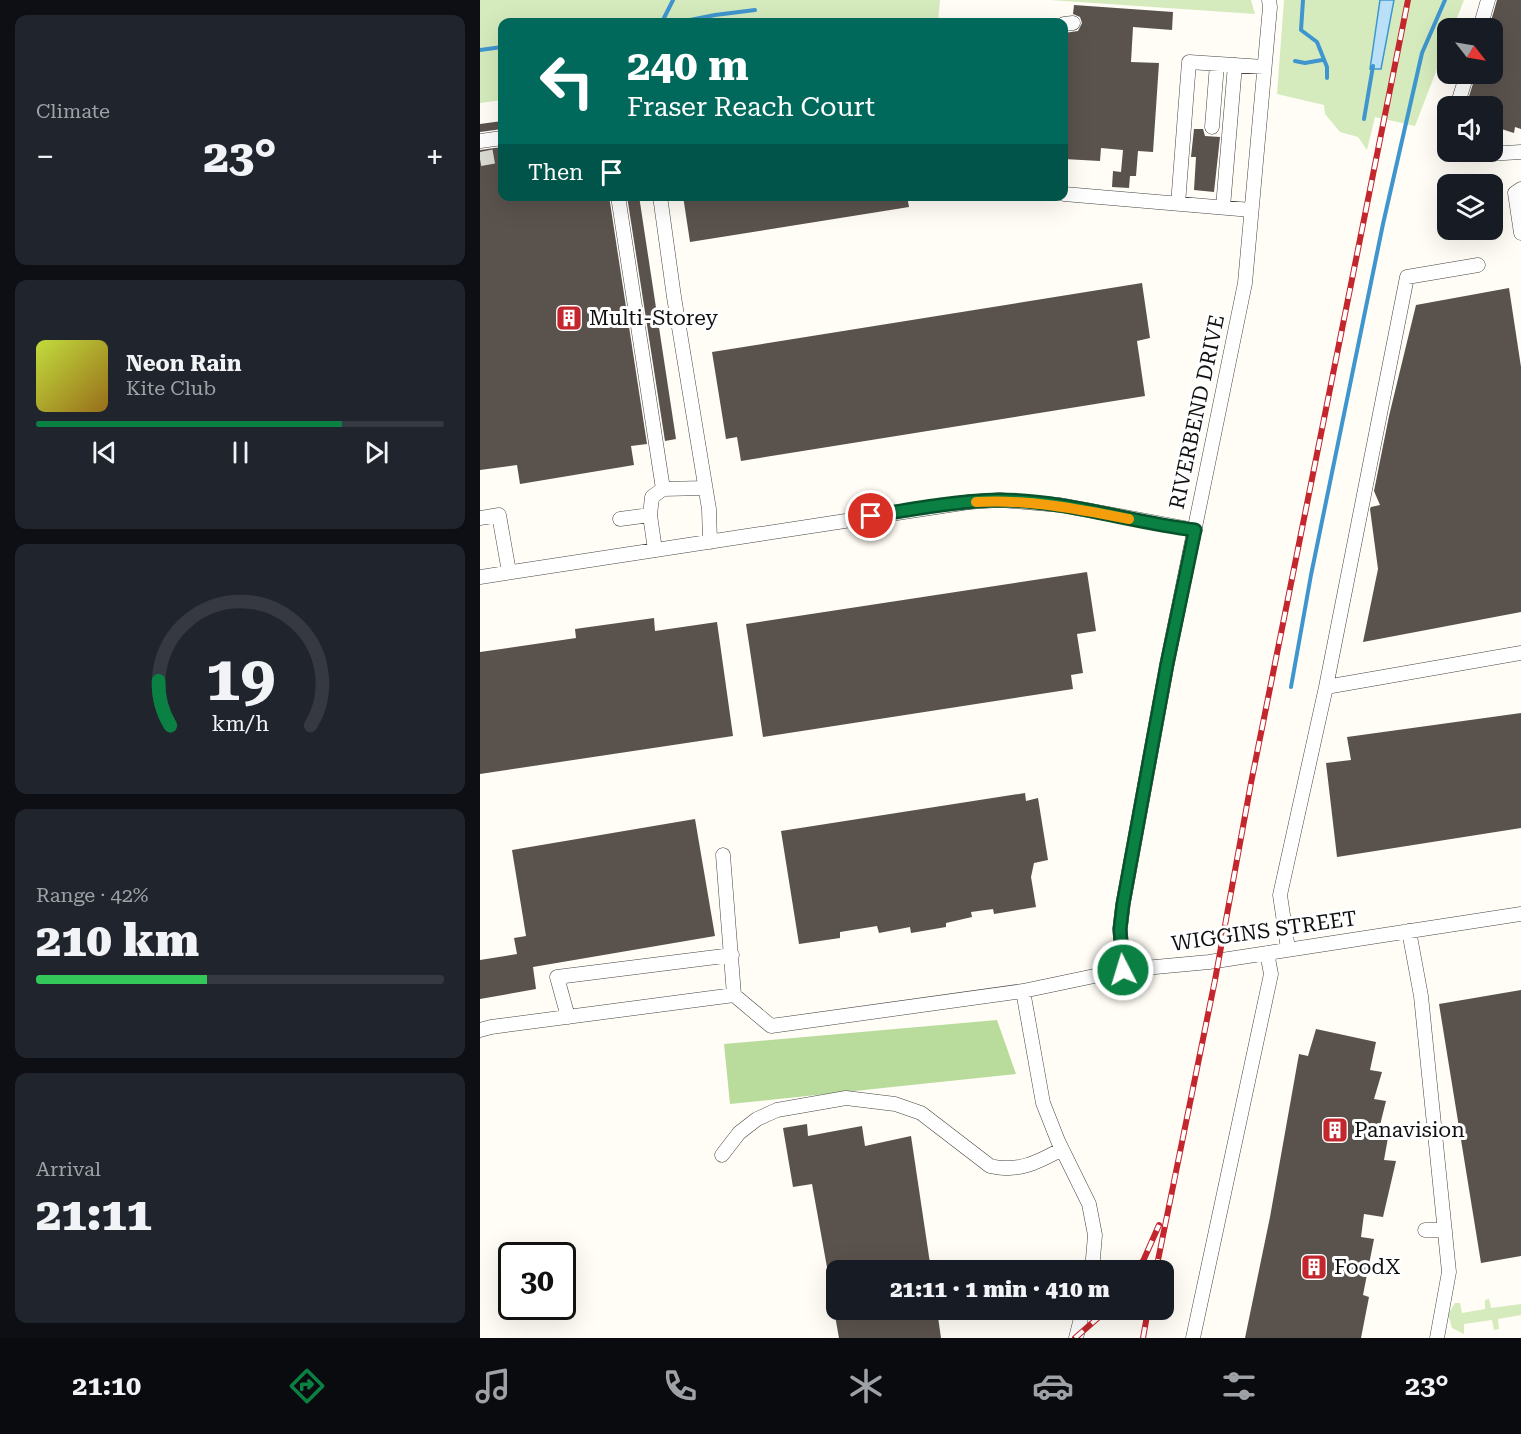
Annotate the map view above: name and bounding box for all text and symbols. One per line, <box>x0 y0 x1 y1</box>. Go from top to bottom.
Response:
north arrow <box>1437 18 1503 84</box>
map controls <box>1437 18 1503 240</box>
text: 240 m <box>627 41 749 90</box>
icon: left <box>528 42 606 120</box>
text: Fraser Reach Court <box>627 91 875 123</box>
button: sound <box>1437 96 1503 162</box>
text: Climate <box>36 99 110 123</box>
text: 23° <box>204 130 277 183</box>
text: − <box>36 137 54 176</box>
text: + <box>426 137 444 176</box>
icon: arrive <box>595 156 628 189</box>
text: Then <box>528 160 583 185</box>
button: layers <box>1437 174 1503 240</box>
building icon: Multi-Storey <box>554 303 584 333</box>
place label: Multi-Storey <box>589 306 719 330</box>
street label: RIVERBEND DRIVE <box>1165 313 1229 511</box>
text: Neon Rain <box>126 351 241 376</box>
text: Kite Club <box>126 376 216 400</box>
icon: previous <box>88 436 121 469</box>
icon: pause <box>224 436 257 469</box>
icon: next <box>360 436 393 469</box>
pin <box>845 490 896 541</box>
icon: arrive <box>854 499 887 532</box>
text: 19 <box>205 642 275 715</box>
text: km/h <box>211 711 269 736</box>
text: Range · 42% <box>36 883 148 907</box>
street label: WIGGINS STREET <box>1170 906 1358 956</box>
text: 210 km <box>36 914 199 967</box>
position arrow <box>1091 938 1155 1002</box>
building icon: Panavision <box>1320 1115 1350 1145</box>
place label: Panavision <box>1354 1118 1465 1142</box>
text: Arrival <box>36 1157 101 1181</box>
text: 21:11 <box>36 1188 152 1241</box>
speed limit sign: 30 <box>498 1242 576 1320</box>
building icon: FoodX <box>1299 1252 1329 1282</box>
place label: FoodX <box>1334 1255 1400 1279</box>
text: 21:11 · 1 min · 410 m <box>890 1277 1110 1302</box>
icon: directions <box>286 1365 328 1407</box>
icon: music <box>472 1365 514 1407</box>
icon: phone <box>659 1365 701 1407</box>
icon: climate <box>845 1365 887 1407</box>
icon: car <box>1032 1365 1074 1407</box>
icon: filters <box>1218 1365 1260 1407</box>
text: 21:10 <box>72 1370 141 1402</box>
text: 23° <box>1405 1370 1449 1402</box>

